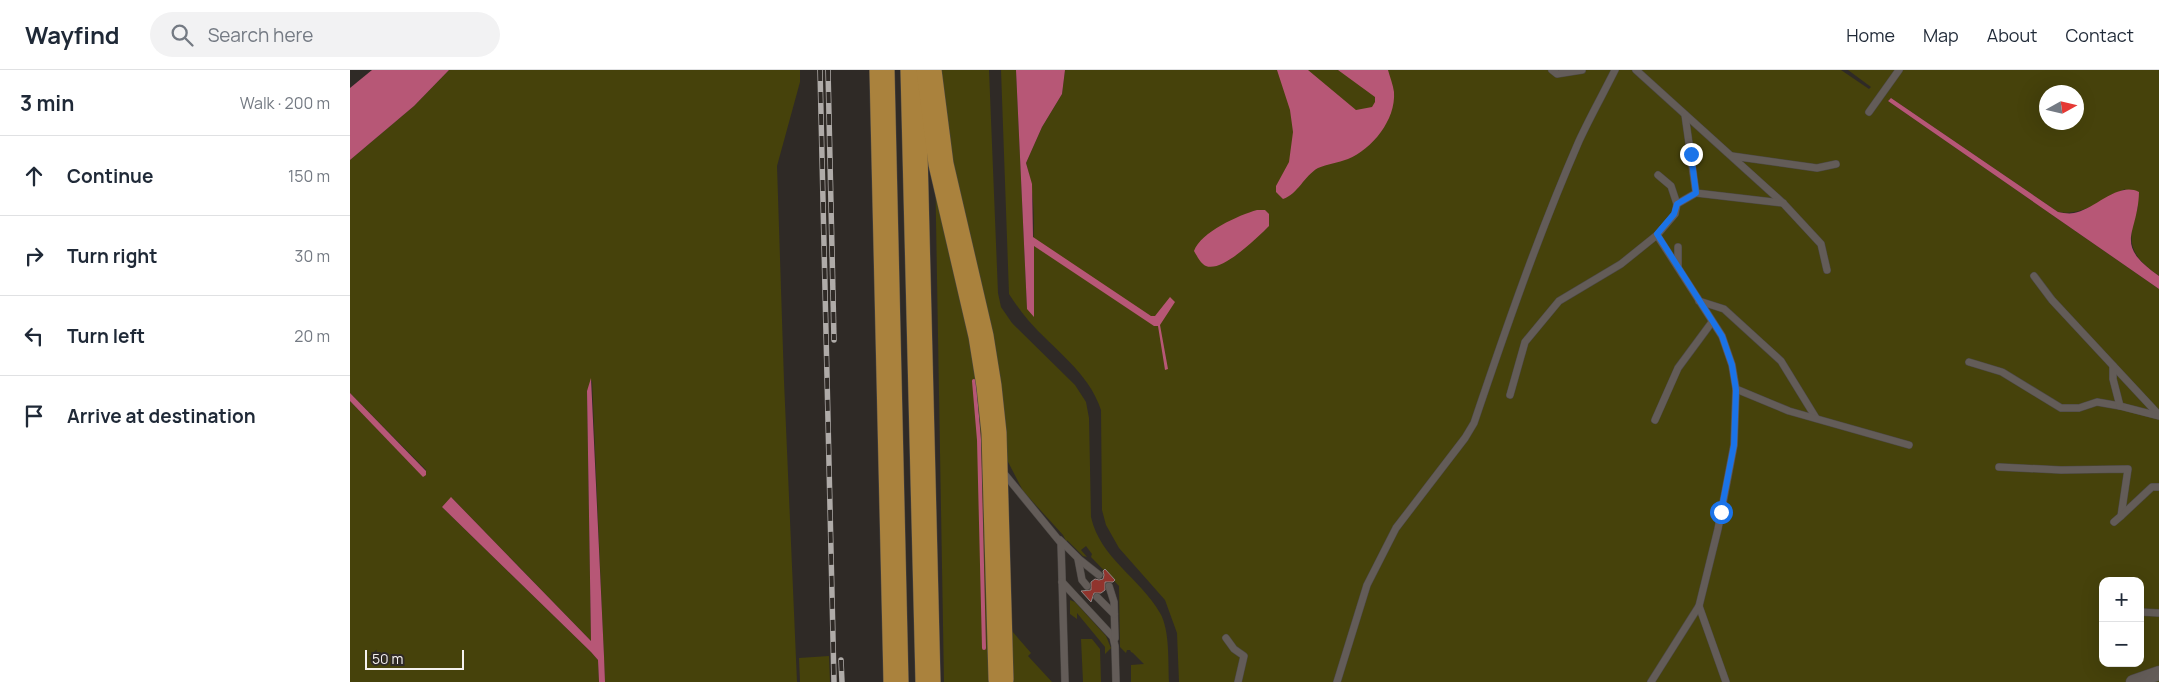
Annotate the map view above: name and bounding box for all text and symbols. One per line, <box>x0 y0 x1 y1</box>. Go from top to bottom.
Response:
search box <box>150 12 500 57</box>
text: Wayfind <box>25 18 120 51</box>
icon: search <box>168 21 196 49</box>
text: Search here <box>208 22 313 48</box>
text: Home <box>1846 23 1895 47</box>
text: Map <box>1923 23 1959 47</box>
text: About <box>1987 23 2037 47</box>
text: Contact <box>2065 23 2134 47</box>
north arrow <box>2039 85 2084 130</box>
text: 3 min <box>20 89 74 117</box>
text: Walk · 200 m <box>240 92 330 114</box>
route end <box>1680 143 1703 166</box>
icon: ahead <box>20 162 48 190</box>
text: Continue <box>67 163 153 189</box>
text: 150 m <box>288 165 330 187</box>
icon: right <box>20 242 48 270</box>
text: Turn right <box>67 243 157 269</box>
text: 30 m <box>295 245 330 267</box>
icon: left <box>20 322 48 350</box>
text: Turn left <box>67 323 145 349</box>
text: 20 m <box>294 325 330 347</box>
icon: arrive <box>20 402 48 430</box>
text: Arrive at destination <box>67 403 256 429</box>
route start <box>1710 501 1733 524</box>
map controls <box>2099 577 2144 667</box>
button: + <box>2099 577 2144 622</box>
button: − <box>2099 622 2144 667</box>
scale bar <box>365 647 464 670</box>
text: 50 m <box>372 649 403 668</box>

